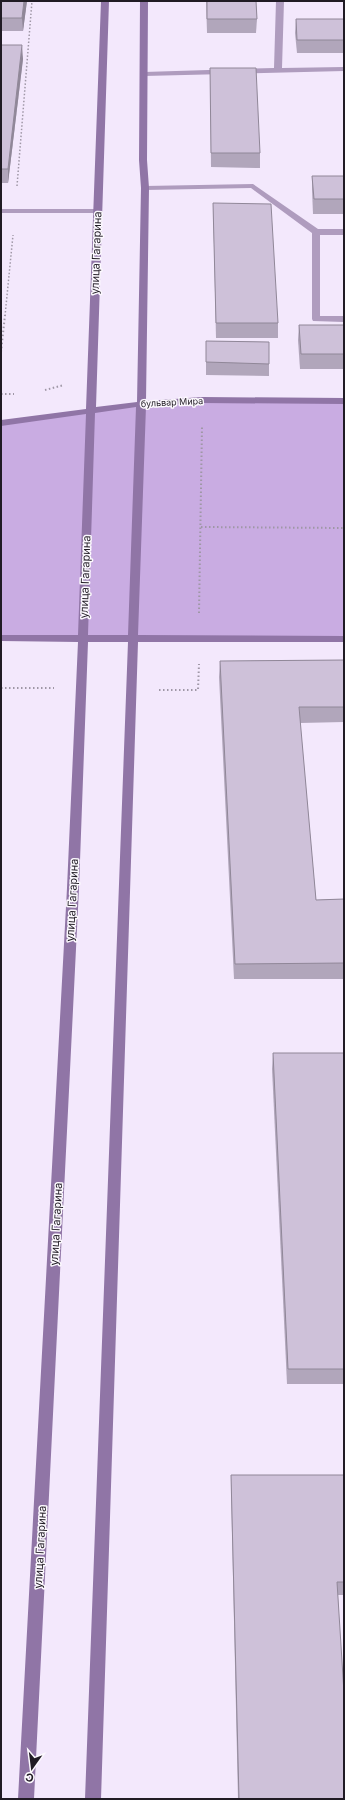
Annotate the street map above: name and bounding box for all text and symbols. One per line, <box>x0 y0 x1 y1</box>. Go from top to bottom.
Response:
street label: улица Гагарина <box>88 211 104 295</box>
street label: бульвар Мира <box>141 395 203 409</box>
street label: улица Гагарина <box>77 535 93 619</box>
street label: улица Гагарина <box>63 858 81 942</box>
street label: улица Гагарина <box>47 1182 65 1266</box>
street label: улица Гагарина <box>31 1505 49 1589</box>
north arrow <box>12 1748 52 1788</box>
text: С <box>24 1770 35 1785</box>

